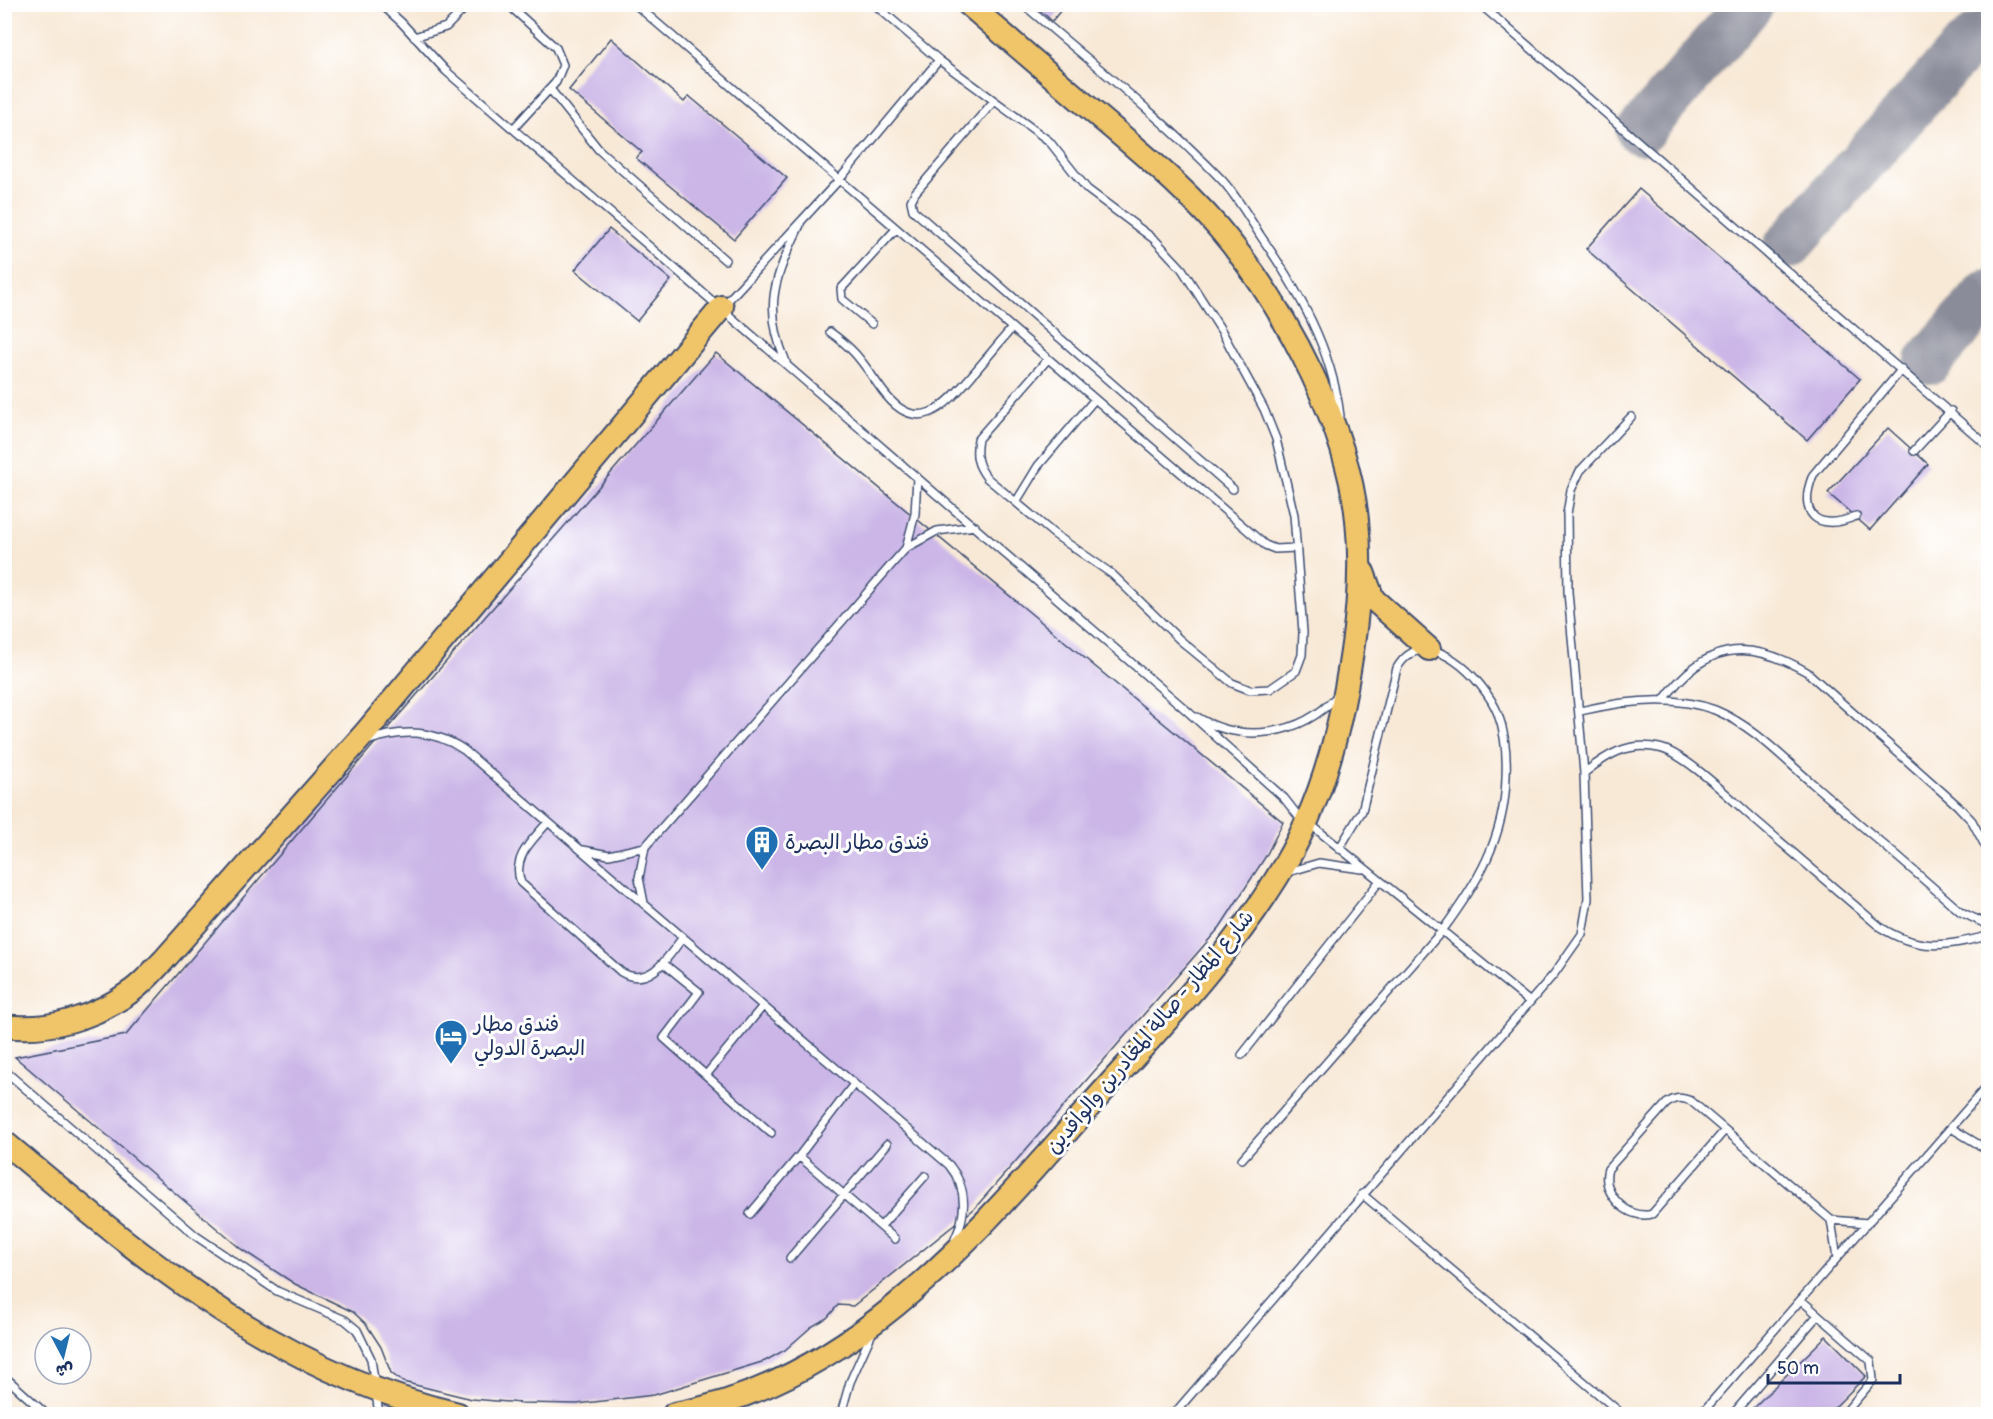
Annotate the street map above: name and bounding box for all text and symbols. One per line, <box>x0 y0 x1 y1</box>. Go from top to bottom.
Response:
building icon: فندق مطار البصرة <box>744 824 780 871</box>
place label: فندق مطار البصرة <box>785 829 930 856</box>
street label: شارع المطار - صالة المغادرين والوافدين <box>1040 904 1261 1160</box>
place label: فندق مطار البصرة الدولي <box>472 1011 585 1067</box>
hotel icon: فندق مطار البصرة الدولي <box>433 1018 469 1065</box>
north arrow <box>33 1326 93 1386</box>
scale bar <box>1768 1347 1900 1385</box>
text: 50 m <box>1777 1357 1819 1380</box>
text: ش <box>55 1359 75 1381</box>

